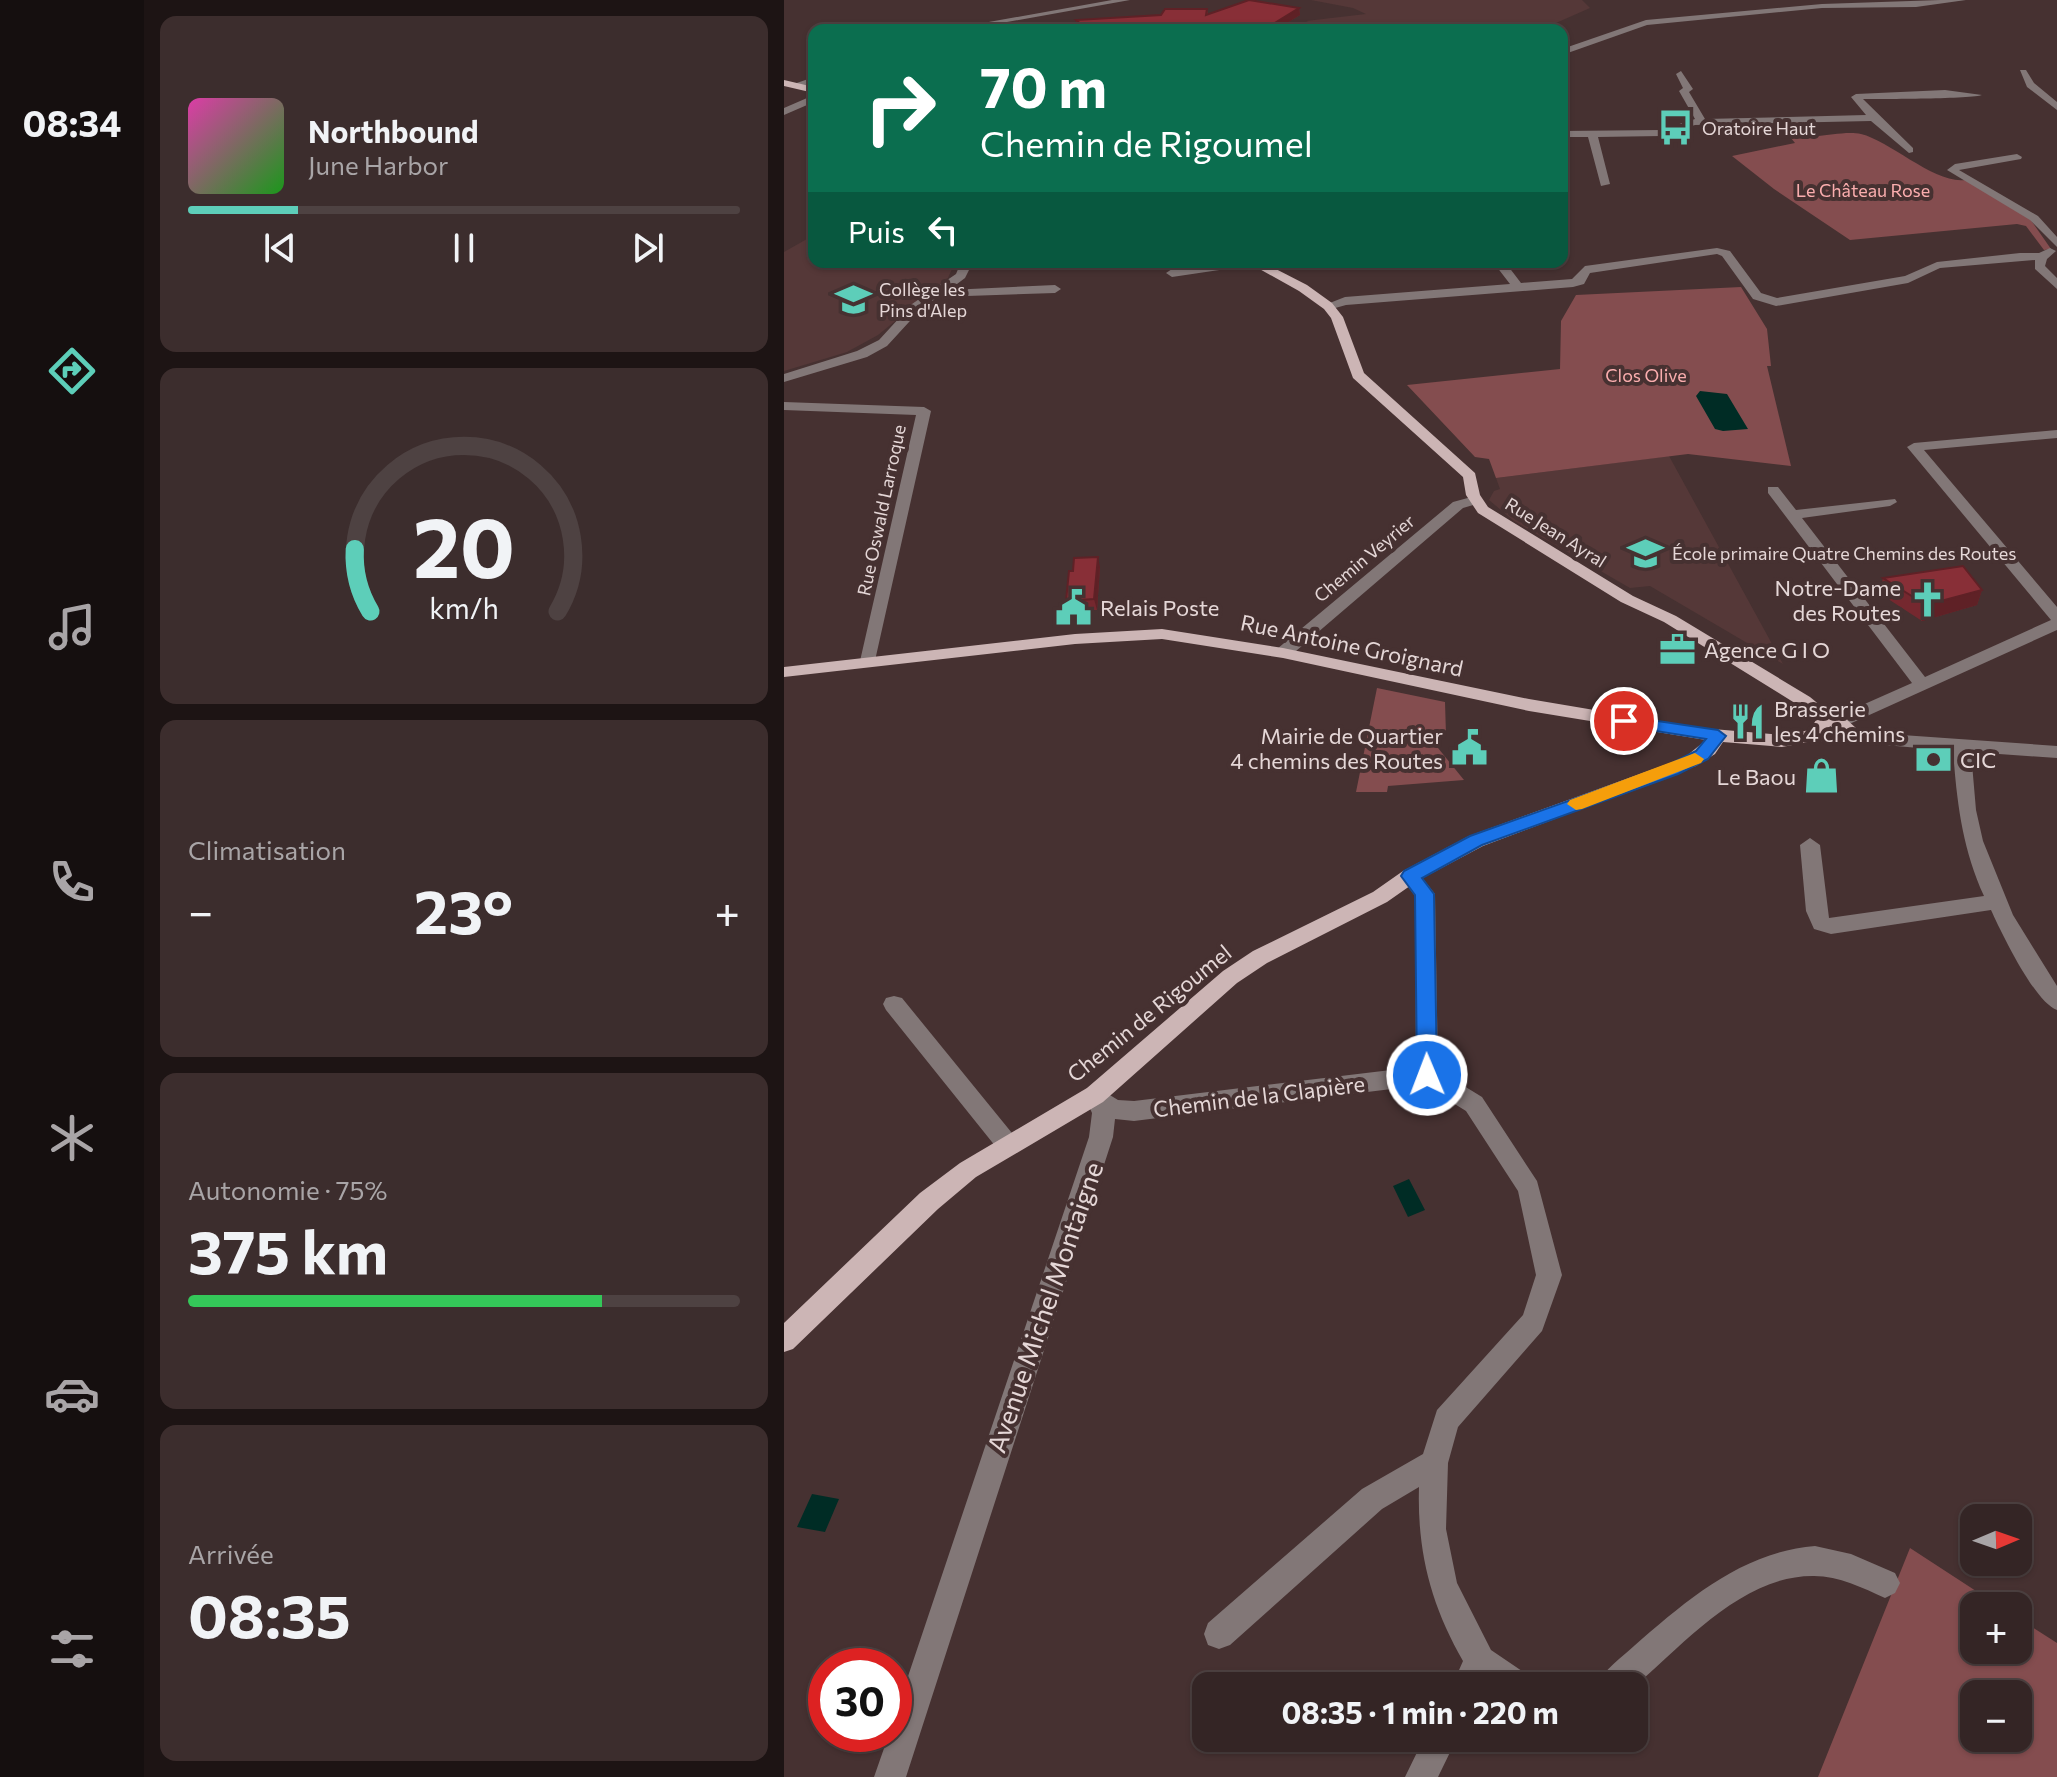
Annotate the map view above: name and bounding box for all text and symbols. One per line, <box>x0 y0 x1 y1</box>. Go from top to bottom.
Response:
text: 70 m <box>980 51 1107 120</box>
icon: right <box>848 56 952 160</box>
text: 08:34 <box>23 100 121 144</box>
bus stop icon: Oratoire Haut <box>1657 109 1695 147</box>
text: Northbound <box>308 112 479 149</box>
place label: Oratoire Haut <box>1702 117 1816 139</box>
text: Chemin de Rigoumel <box>980 120 1313 164</box>
text: June Harbor <box>308 149 448 180</box>
park label: Le Château Rose <box>1796 179 1930 201</box>
icon: left <box>921 208 965 252</box>
text: Puis <box>848 212 905 249</box>
icon: previous <box>258 226 302 270</box>
icon: pause <box>442 226 486 270</box>
icon: next <box>626 226 670 270</box>
place label: Collège les Pins d'Alep <box>879 278 967 321</box>
school or university icon: Collège les Pins d'Alep <box>834 280 872 318</box>
icon: directions <box>44 343 100 399</box>
park label: Clos Olive <box>1605 364 1687 386</box>
street label: Rue Oswald Larroque <box>852 422 910 598</box>
street label: Rue Jean Ayral <box>1501 492 1611 572</box>
text: 20 <box>413 493 515 595</box>
street label: Chemin Veyrier <box>1309 510 1419 606</box>
school or university icon: École primaire Quatre Chemins des Routes <box>1627 534 1665 572</box>
place label: École primaire Quatre Chemins des Routes <box>1672 542 2016 564</box>
place label: Notre-Dame des Routes <box>1775 574 1901 626</box>
church icon: Notre-Dame des Routes <box>1908 581 1946 619</box>
public building icon: Relais Poste <box>1055 588 1093 626</box>
text: km/h <box>429 590 499 625</box>
place label: Relais Poste <box>1100 594 1219 621</box>
icon: music <box>44 599 100 655</box>
street label: Rue Antoine Groignard <box>1238 608 1466 682</box>
office icon: Agence G I O <box>1659 630 1697 668</box>
place label: Agence G I O <box>1704 636 1830 663</box>
pin <box>1590 687 1658 755</box>
place label: Brasserie les 4 chemins <box>1774 695 1905 747</box>
icon: arrive <box>1602 699 1646 743</box>
restaurant icon: Brasserie les 4 chemins <box>1729 702 1767 740</box>
place label: Mairie de Quartier 4 chemins des Routes <box>1230 722 1443 774</box>
public building icon: Mairie de Quartier 4 chemins des Routes <box>1450 729 1488 767</box>
bank icon: CIC <box>1915 740 1953 778</box>
place label: CIC <box>1960 746 1996 773</box>
shop icon: Le Baou <box>1803 757 1841 795</box>
place label: Le Baou <box>1716 763 1796 790</box>
text: Climatisation <box>188 834 346 865</box>
icon: phone <box>44 854 100 910</box>
text: 23° <box>414 873 513 946</box>
text: − <box>188 883 213 937</box>
text: + <box>714 883 740 937</box>
street label: Chemin de Rigoumel <box>1061 939 1237 1087</box>
position arrow <box>1385 1033 1469 1117</box>
street label: Chemin de la Clapière <box>1152 1070 1366 1122</box>
icon: climate <box>44 1110 100 1166</box>
street label: Avenue Michel Montaigne <box>980 1158 1108 1456</box>
text: Autonomie · 75% <box>188 1174 387 1205</box>
text: 375 km <box>188 1213 388 1286</box>
icon: car <box>44 1366 100 1422</box>
north arrow <box>1960 1504 2032 1576</box>
map controls <box>1960 1504 2032 1752</box>
text: Arrivée <box>188 1538 274 1569</box>
text: 08:35 <box>188 1577 351 1650</box>
button: + <box>1960 1592 2032 1664</box>
icon: filters <box>44 1621 100 1677</box>
speed limit sign: 30 <box>808 1648 912 1752</box>
button: − <box>1960 1680 2032 1752</box>
text: 08:35 · 1 min · 220 m <box>1281 1693 1559 1730</box>

